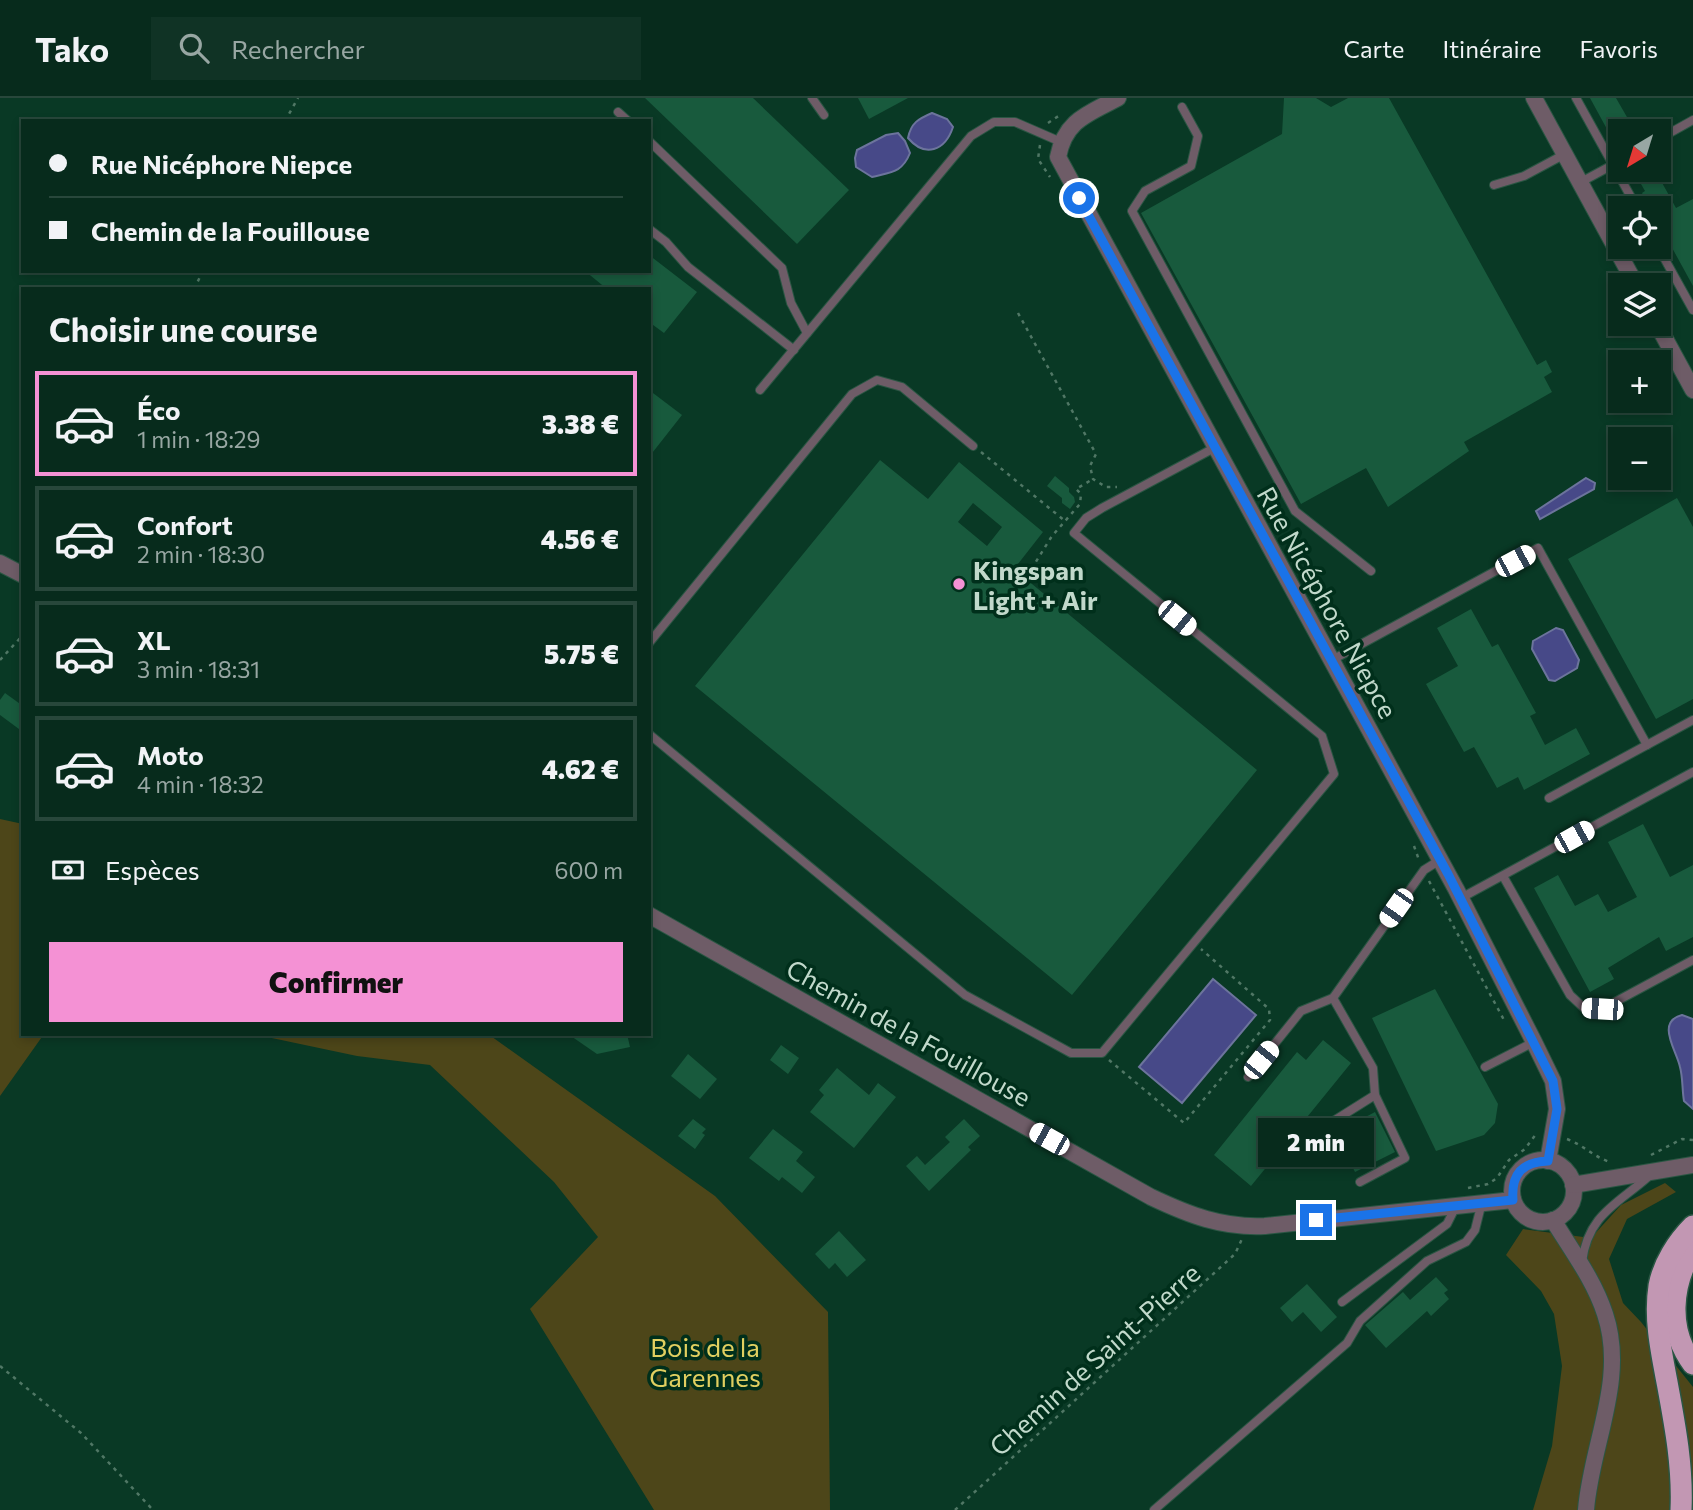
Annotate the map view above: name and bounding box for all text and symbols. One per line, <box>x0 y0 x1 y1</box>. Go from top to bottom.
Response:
search box <box>151 17 641 80</box>
text: Tako <box>35 28 109 69</box>
icon: search <box>175 29 213 67</box>
text: Rechercher <box>231 33 365 64</box>
text: Carte <box>1344 34 1405 63</box>
text: Itinéraire <box>1443 34 1542 63</box>
text: Favoris <box>1580 34 1658 63</box>
north arrow <box>1608 119 1671 182</box>
map controls <box>1608 119 1671 490</box>
text: Rue Nicéphore Niepce <box>91 148 352 179</box>
route start <box>1063 182 1095 214</box>
button: locate <box>1608 196 1671 259</box>
text: Chemin de la Fouillouse <box>91 215 370 246</box>
button: layers <box>1608 273 1671 336</box>
text: Choisir une course <box>49 309 318 349</box>
button: + <box>1608 350 1671 413</box>
icon: car <box>53 392 116 455</box>
text: Éco <box>137 394 181 425</box>
text: 3.38 € <box>542 408 619 439</box>
text: 1 min · 18:29 <box>137 425 261 453</box>
button: − <box>1608 427 1671 490</box>
street label: Rue Nicéphore Niepce <box>1251 481 1405 723</box>
icon: car <box>53 507 116 570</box>
text: Confort <box>137 509 233 540</box>
text: 4.56 € <box>541 523 619 554</box>
text: 2 min · 18:30 <box>137 540 265 568</box>
car <box>1492 542 1539 580</box>
place label: Kingspan Light + Air <box>973 554 1098 615</box>
marker: Kingspan Light + Air <box>951 576 967 592</box>
car <box>1155 597 1200 639</box>
icon: car <box>53 622 116 685</box>
text: XL <box>137 624 171 655</box>
text: 5.75 € <box>544 638 619 669</box>
text: 3 min · 18:31 <box>137 655 260 683</box>
icon: car <box>53 737 116 800</box>
text: Moto <box>137 739 204 770</box>
text: 4.62 € <box>542 753 619 784</box>
text: 4 min · 18:32 <box>137 770 264 798</box>
car <box>1551 818 1598 856</box>
icon: cash <box>49 851 87 889</box>
text: Espèces <box>105 854 200 885</box>
text: 600 m <box>555 856 623 884</box>
car <box>1376 885 1417 931</box>
button: Confirmer <box>49 942 623 1022</box>
street label: Chemin de la Fouillouse <box>781 952 1037 1112</box>
car <box>1581 997 1624 1021</box>
car <box>1240 1037 1283 1083</box>
callout: 2 min <box>1258 1118 1374 1168</box>
car <box>1026 1120 1073 1158</box>
text: 2 min <box>1287 1128 1345 1156</box>
route end <box>1300 1204 1332 1236</box>
street label: Chemin de Saint-Pierre <box>982 1256 1206 1462</box>
park label: Bois de la Garennes <box>649 1331 761 1392</box>

